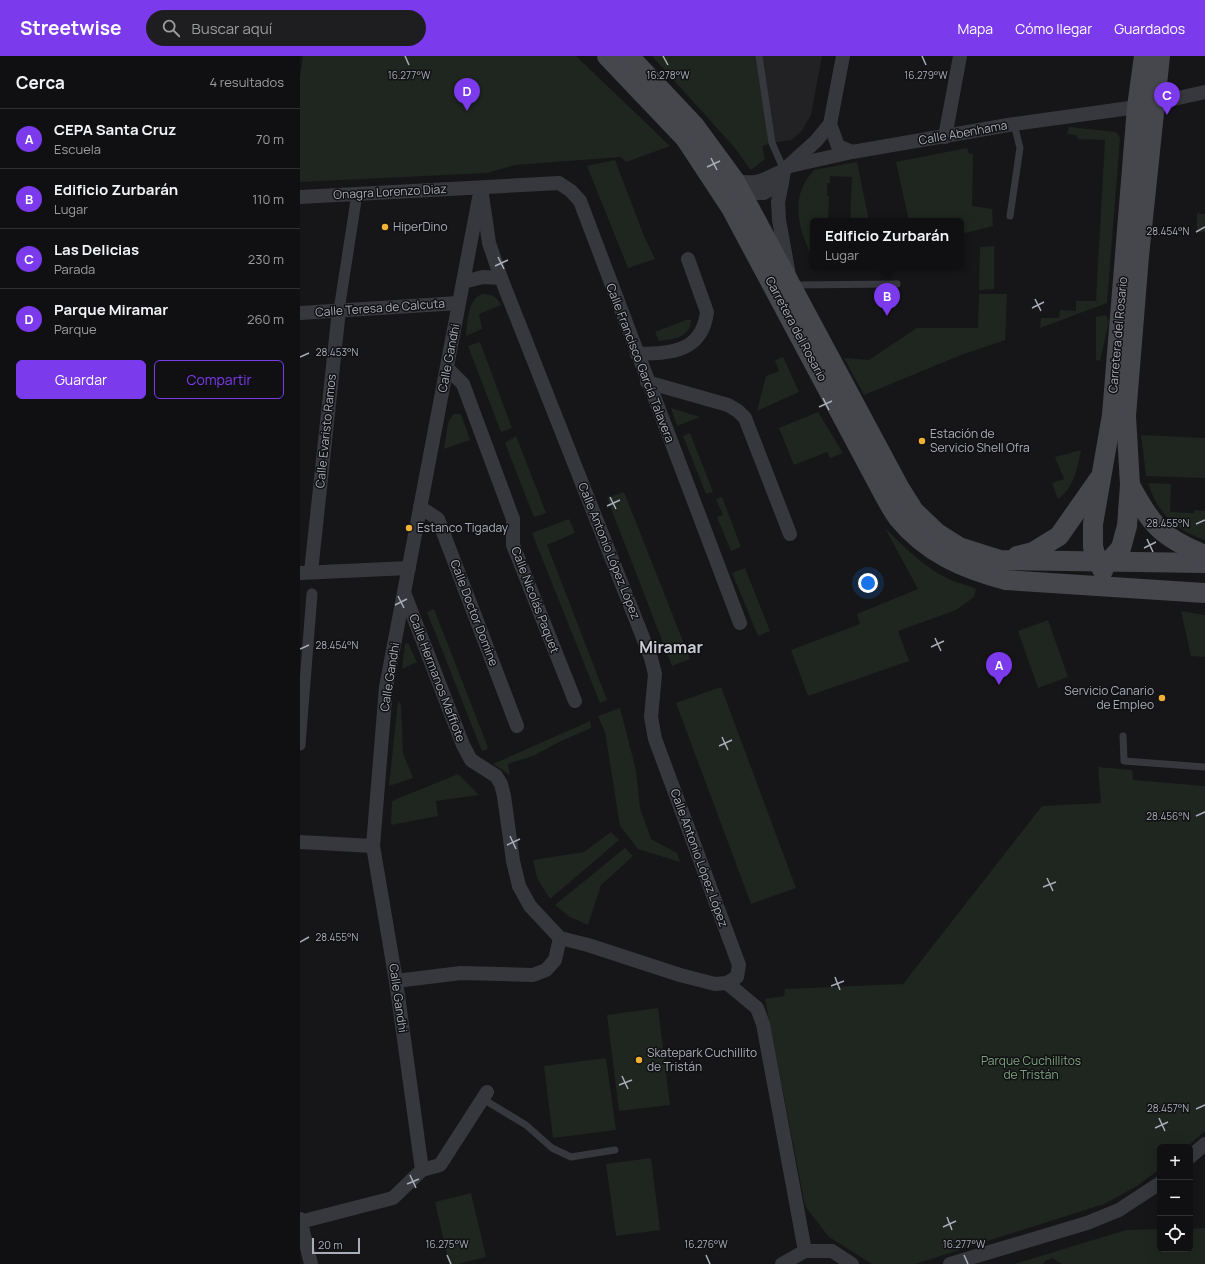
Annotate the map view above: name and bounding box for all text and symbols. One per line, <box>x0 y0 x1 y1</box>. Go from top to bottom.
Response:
search box <box>146 10 426 46</box>
text: Streetwise <box>20 15 122 41</box>
icon: search <box>160 17 182 39</box>
text: Buscar aquí <box>192 18 272 39</box>
text: Mapa <box>958 19 993 38</box>
text: Cómo llegar <box>1015 19 1092 38</box>
text: Guardados <box>1114 19 1185 38</box>
text: 16.277°W <box>388 68 431 82</box>
text: 16.278°W <box>646 68 690 82</box>
text: 16.279°W <box>904 68 948 82</box>
text: Cerca <box>16 71 65 94</box>
text: 4 resultados <box>209 73 284 91</box>
pin: D <box>454 78 480 111</box>
pin: C <box>1154 82 1180 115</box>
street label: Calle Abenhama <box>917 116 1008 149</box>
text: CEPA Santa Cruz <box>54 119 176 140</box>
text: A <box>25 130 33 148</box>
text: 70 m <box>256 130 284 148</box>
text: Escuela <box>54 140 101 158</box>
text: Edificio Zurbarán <box>54 179 178 200</box>
street label: Onagra Lorenzo Diaz <box>333 180 447 203</box>
text: B <box>25 190 33 208</box>
text: 110 m <box>252 190 284 208</box>
text: Lugar <box>54 200 88 218</box>
place label: HiperDino <box>393 218 448 235</box>
popup <box>810 218 964 270</box>
marker: HiperDino <box>380 222 390 232</box>
text: 28.454°N <box>1147 224 1190 238</box>
text: Edificio Zurbarán <box>825 225 949 246</box>
text: Las Delicias <box>54 239 139 260</box>
text: Lugar <box>825 246 859 264</box>
text: C <box>24 250 34 268</box>
text: 230 m <box>248 250 284 268</box>
text: Parada <box>54 260 95 278</box>
street label: Carretera del Rosario <box>762 273 831 384</box>
street label: Carretera del Rosario <box>1104 276 1131 394</box>
street label: Calle Francisco García Talavera <box>602 281 679 445</box>
pin: B <box>874 283 900 316</box>
street label: Calle Teresa de Calcuta <box>315 294 445 321</box>
text: Parque Miramar <box>54 299 168 320</box>
text: D <box>24 310 34 328</box>
text: 260 m <box>247 310 284 328</box>
text: Parque <box>54 320 96 338</box>
street label: Calle Gandhi <box>434 322 463 394</box>
text: 28.453°N <box>316 345 358 359</box>
button: Guardar <box>16 360 146 399</box>
button: Compartir <box>154 360 284 399</box>
street label: Calle Evaristo Ramos <box>311 373 340 489</box>
place label: Estación de Servicio Shell Ofra <box>930 425 1030 456</box>
marker: Estación de Servicio Shell Ofra <box>917 436 927 446</box>
street label: Calle Antonio López López <box>574 480 645 622</box>
text: 28.455°N <box>1147 516 1190 530</box>
place label: Estanco Tigaday <box>417 519 509 536</box>
marker: Estanco Tigaday <box>404 523 414 533</box>
street label: Calle Nicolás Paquet <box>507 544 564 656</box>
street label: Calle Doctor Domine <box>446 557 503 668</box>
your location <box>858 573 878 593</box>
street label: Calle Hermanos Maffiote <box>405 611 470 744</box>
district label: Miramar <box>639 636 703 658</box>
text: 28.454°N <box>316 638 359 652</box>
street label: Calle Gandhi <box>376 641 403 713</box>
pin: A <box>986 652 1012 685</box>
place label: Servicio Canario de Empleo <box>1064 682 1154 713</box>
marker: Servicio Canario de Empleo <box>1157 693 1167 703</box>
street label: Calle Antonio López López <box>667 786 732 929</box>
text: 28.456°N <box>1146 809 1190 823</box>
text: 28.455°N <box>316 930 359 944</box>
street label: Calle Gandhi <box>385 962 412 1034</box>
place label: Skatepark Cuchillito de Tristán <box>647 1044 757 1075</box>
park label: Parque Cuchillitos de Tristán <box>981 1052 1081 1083</box>
marker: Skatepark Cuchillito de Tristán <box>634 1055 644 1065</box>
text: 28.457°N <box>1147 1101 1189 1115</box>
map controls <box>1157 1144 1193 1252</box>
button: + <box>1157 1144 1193 1180</box>
button: − <box>1157 1180 1193 1216</box>
button: locate <box>1157 1216 1193 1252</box>
scale bar <box>312 1236 360 1255</box>
text: 20 m <box>318 1237 343 1252</box>
text: 16.275°W <box>426 1237 469 1251</box>
text: 16.276°W <box>684 1237 728 1251</box>
text: 16.277°W <box>943 1237 986 1251</box>

